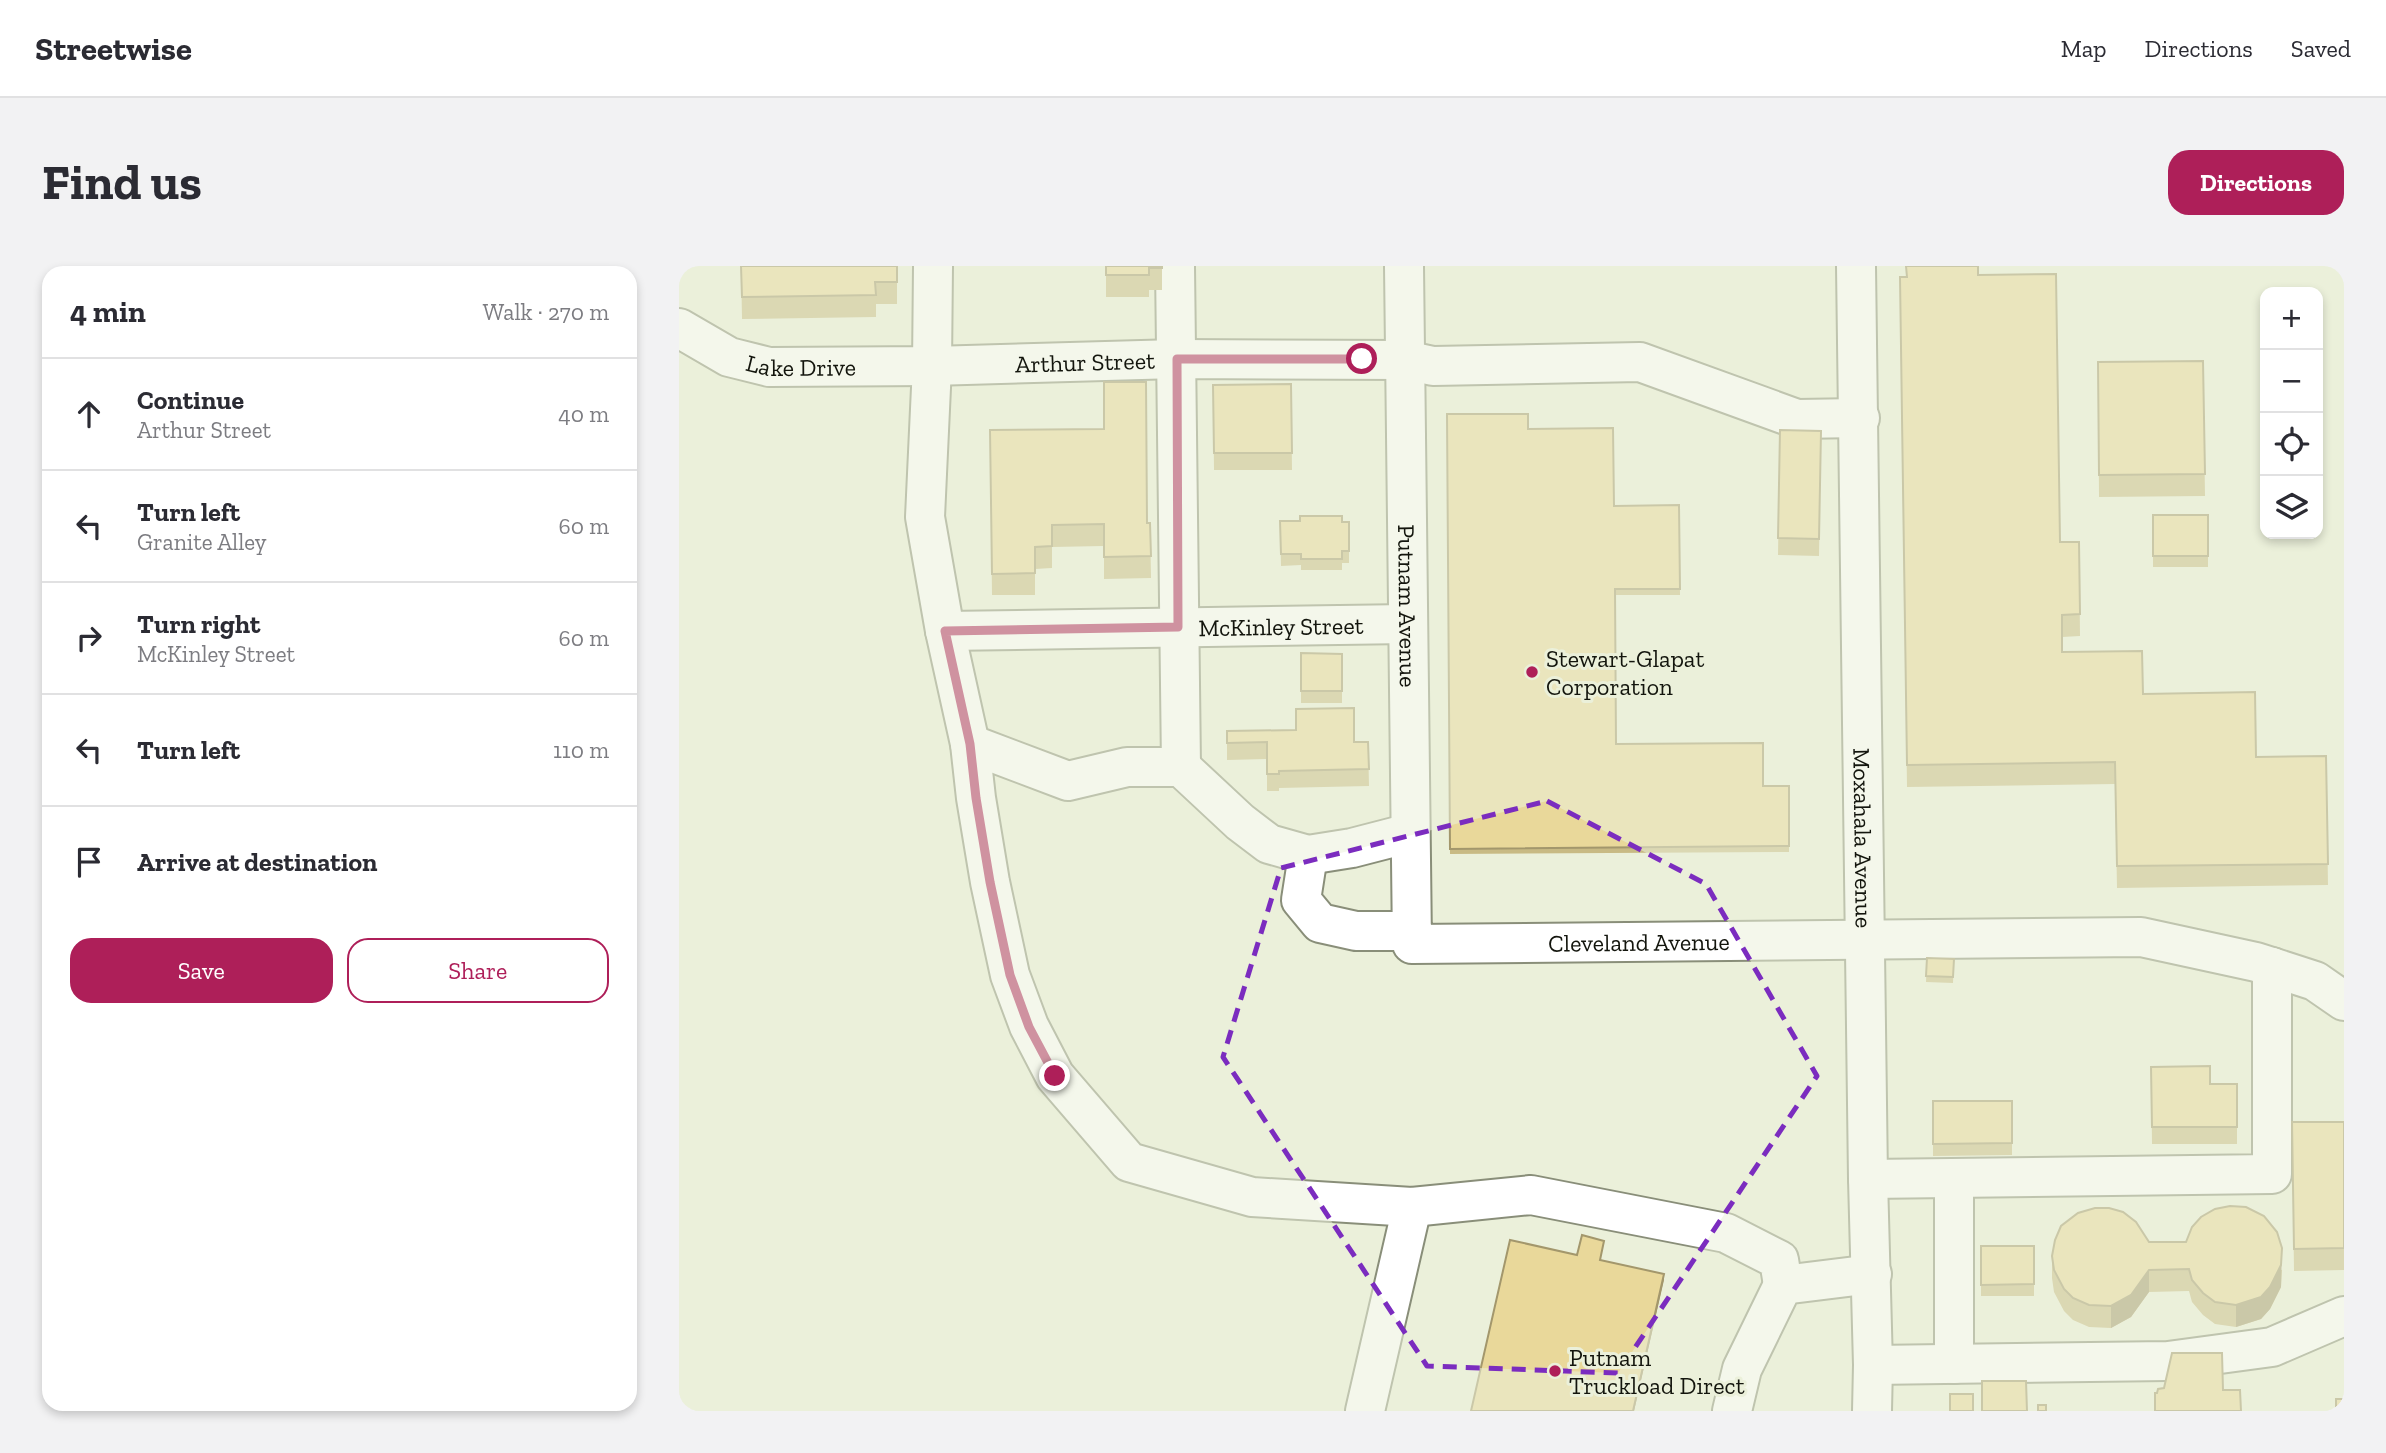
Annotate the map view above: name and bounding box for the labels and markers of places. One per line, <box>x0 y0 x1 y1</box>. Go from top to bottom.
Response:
place label: Stewart-Glapat Corporation <box>1546 644 1704 701</box>
marker: Stewart-Glapat Corporation <box>1524 664 1540 680</box>
place label: Putnam Truckload Direct <box>1569 1343 1745 1400</box>
marker: Putnam Truckload Direct <box>1547 1363 1563 1379</box>

